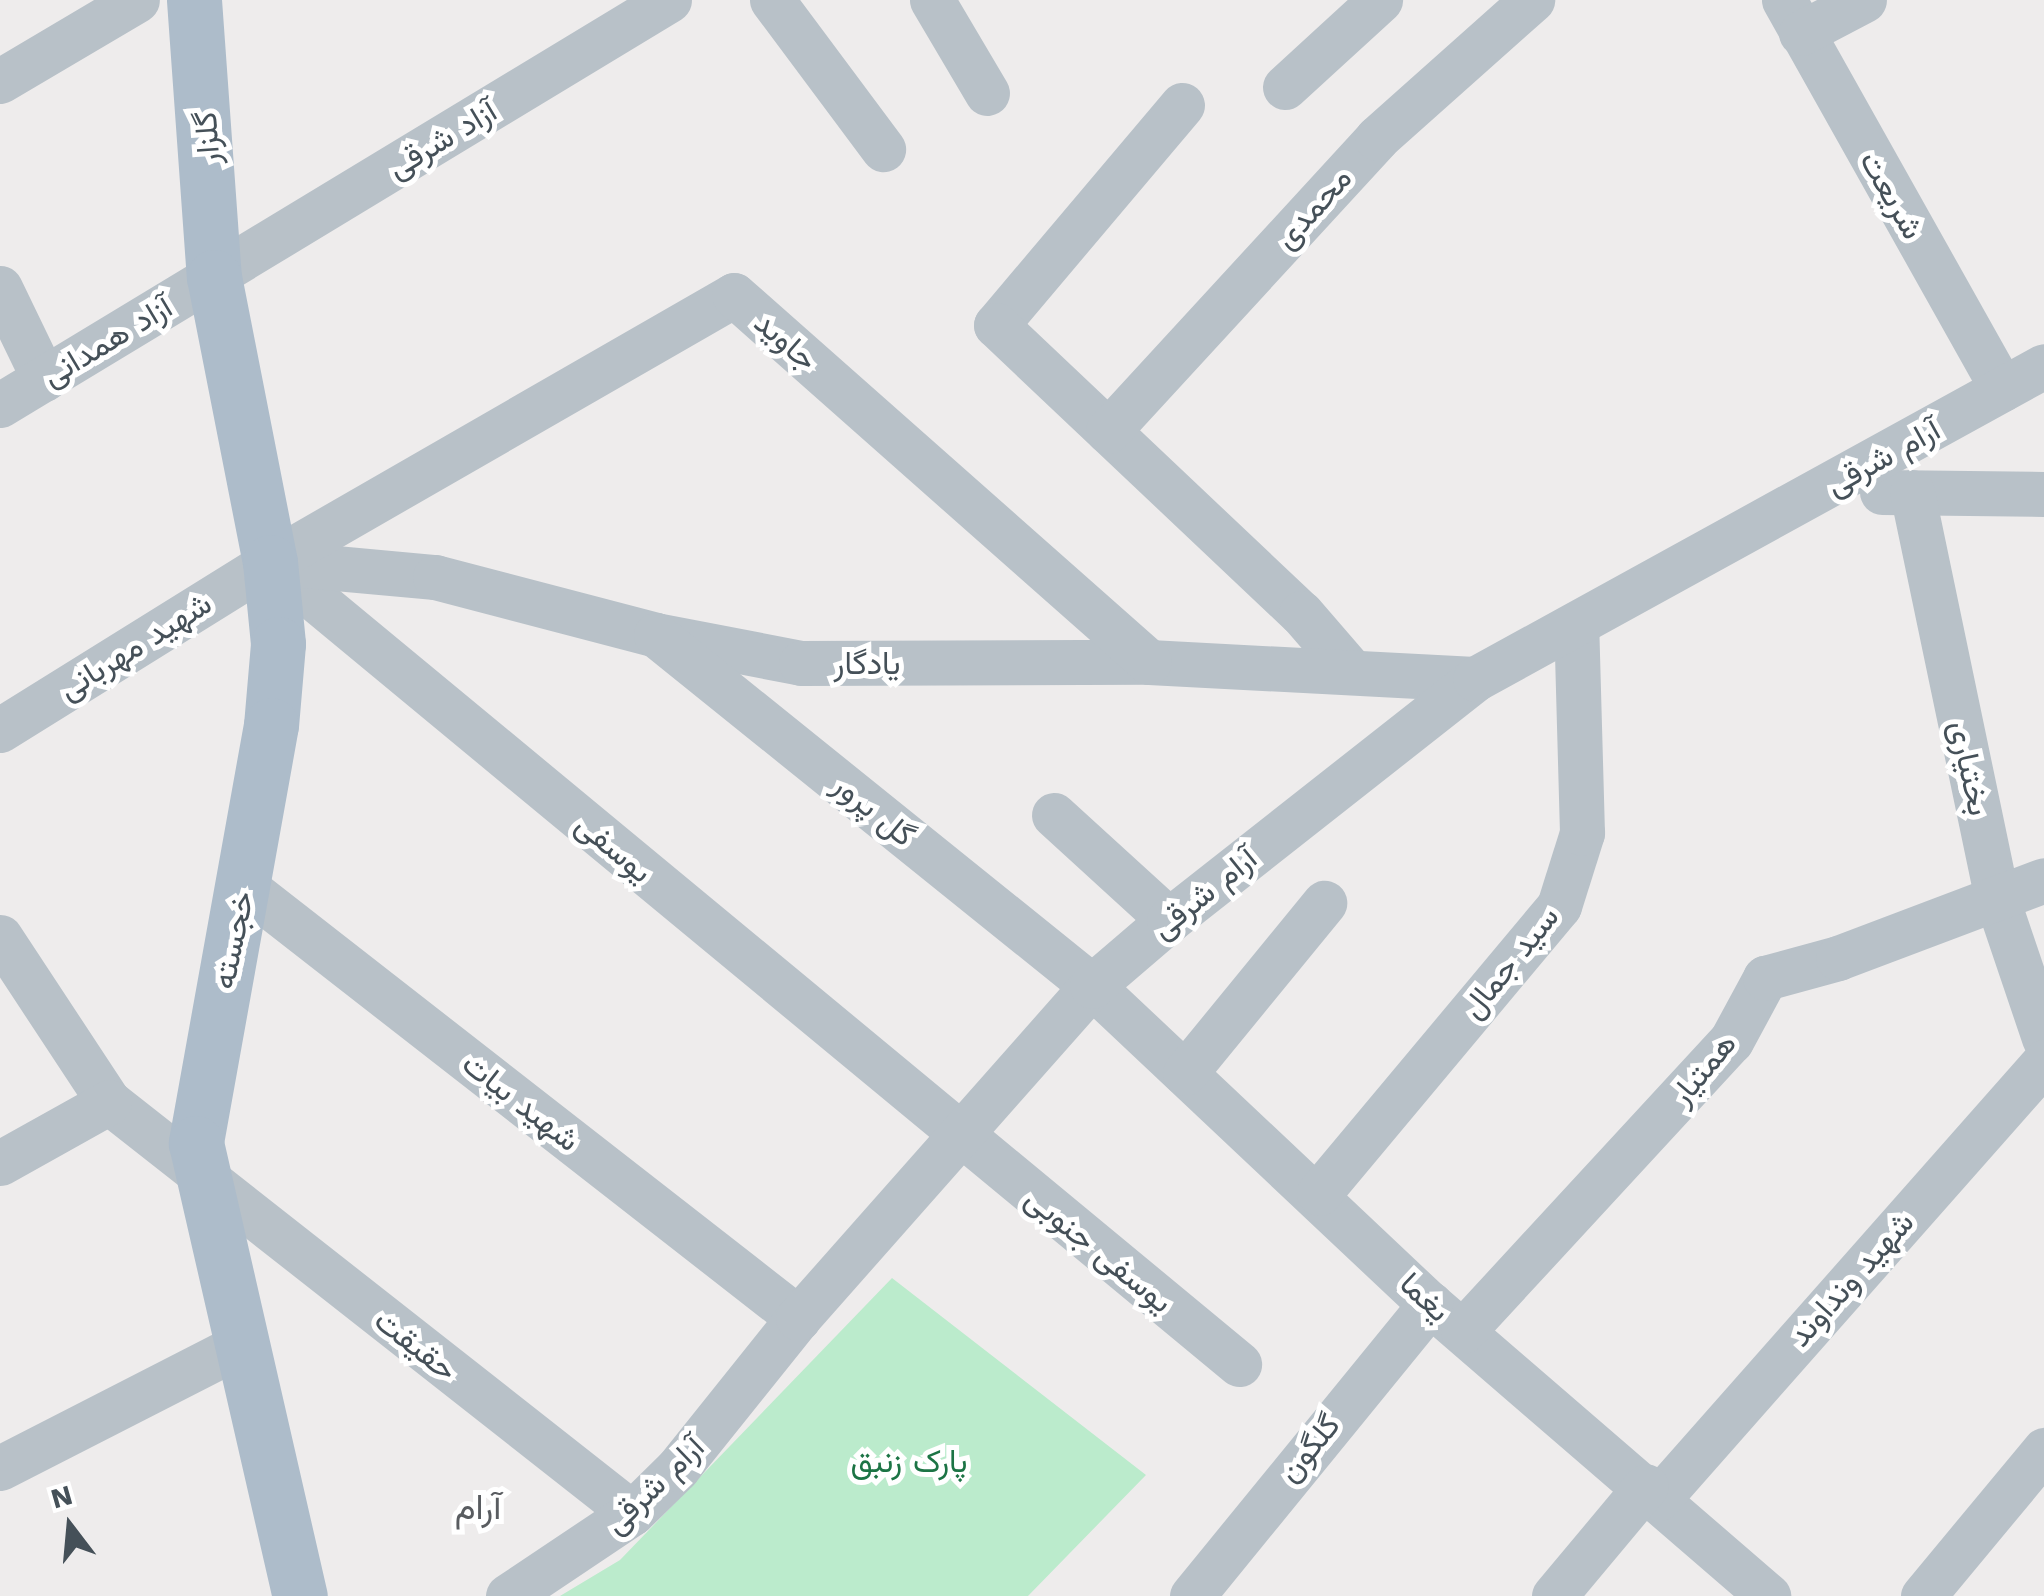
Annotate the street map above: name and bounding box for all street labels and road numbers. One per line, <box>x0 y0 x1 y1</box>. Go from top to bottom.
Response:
street label: آزاد شرقی <box>380 91 504 187</box>
street label: گلزار <box>186 110 228 166</box>
street label: شریعت <box>1851 144 1933 246</box>
street label: محمدی <box>1266 159 1360 257</box>
street label: آزاد همدانی <box>35 287 179 395</box>
street label: جاوید <box>747 303 825 379</box>
street label: آرام شرقی <box>1819 410 1947 504</box>
street label: شهید مهربانی <box>51 584 219 708</box>
street label: یادگار <box>834 644 900 682</box>
street label: بختیاری <box>1941 717 1999 819</box>
street label: گل پرور <box>825 765 923 855</box>
street label: یوسفی <box>568 805 660 891</box>
street label: آرام شرقی <box>1144 839 1264 947</box>
street label: خجسته <box>204 888 262 992</box>
street label: سید جمال <box>1453 898 1567 1026</box>
street label: همتیار <box>1662 1025 1744 1113</box>
street label: شهید بیات <box>455 1044 587 1160</box>
street label: یوسفی جنوبی <box>1018 1179 1180 1321</box>
street label: شهید ونداوند <box>1780 1203 1922 1355</box>
street label: یغما <box>1392 1264 1458 1330</box>
street label: حقیقت <box>367 1301 465 1389</box>
street label: گلگون <box>1270 1406 1348 1490</box>
street label: آرام شرقی <box>596 1428 712 1542</box>

